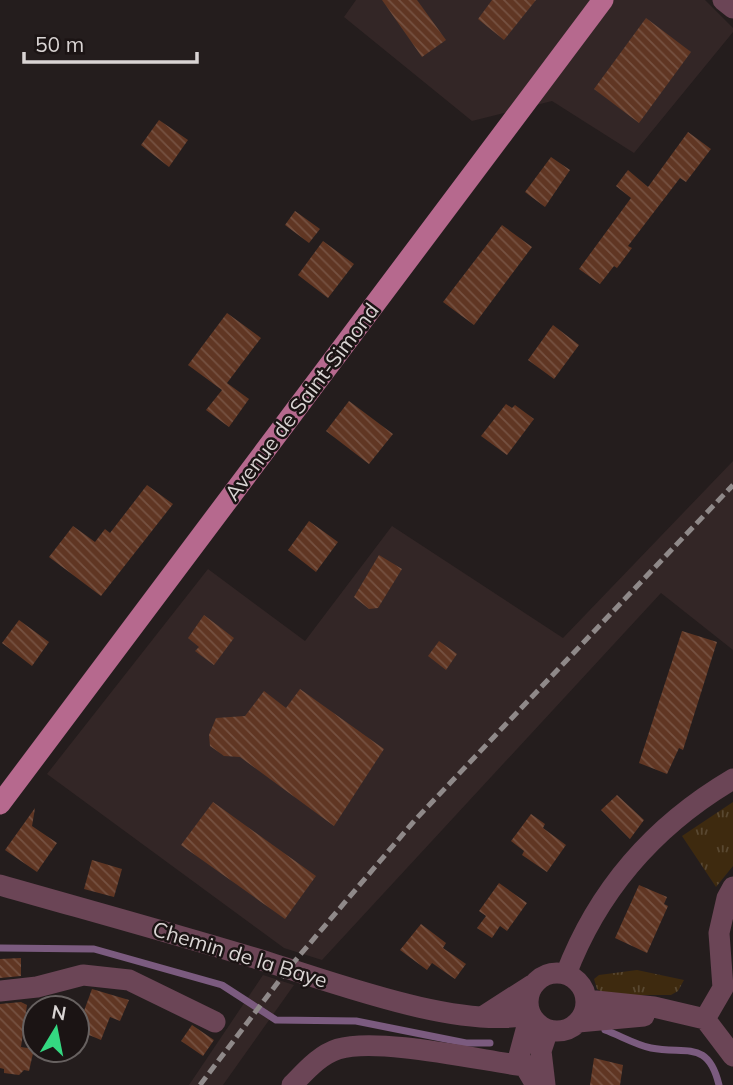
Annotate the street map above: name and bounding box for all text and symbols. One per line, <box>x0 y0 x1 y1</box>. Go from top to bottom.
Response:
scale bar <box>24 21 198 65</box>
text: 50 m <box>35 31 84 57</box>
street label: Avenue de Saint-Simond <box>219 298 384 505</box>
street label: Chemin de la Baye <box>150 915 331 993</box>
north arrow <box>21 994 91 1064</box>
text: N <box>50 999 68 1025</box>

